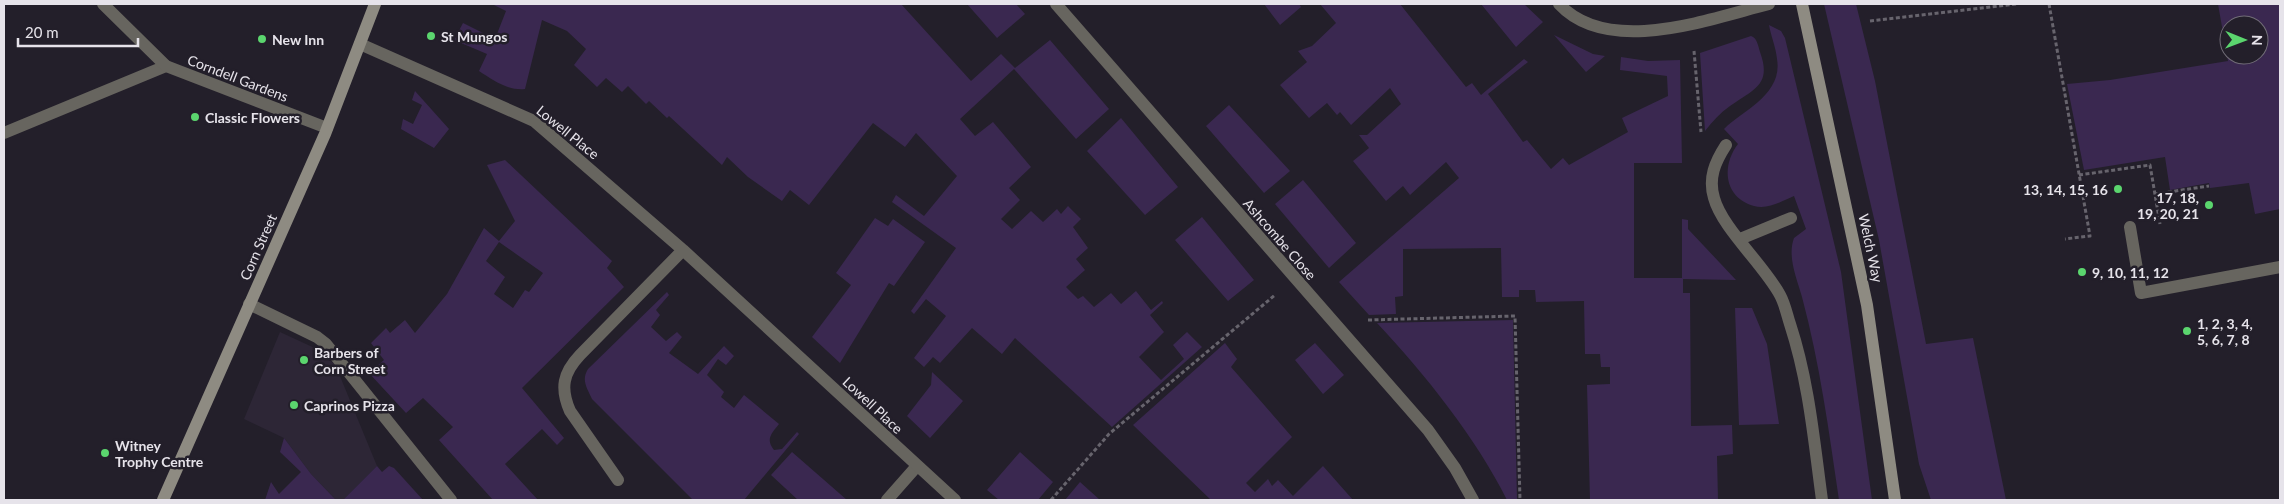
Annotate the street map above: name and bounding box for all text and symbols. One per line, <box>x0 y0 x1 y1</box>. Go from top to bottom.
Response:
scale bar <box>18 15 138 47</box>
north arrow <box>2219 15 2269 65</box>
text: 20 m <box>25 23 59 41</box>
place label: St Mungos <box>441 28 507 45</box>
marker: St Mungos <box>425 30 437 42</box>
place label: New Inn <box>272 31 324 48</box>
marker: New Inn <box>256 33 268 45</box>
text: N <box>2249 35 2266 46</box>
street label: Corndell Gardens <box>185 51 291 105</box>
street label: Lowell Place <box>533 102 603 162</box>
place label: Classic Flowers <box>205 109 300 126</box>
marker: Classic Flowers <box>189 111 201 123</box>
place label: 13, 14, 15, 16 <box>2023 181 2108 198</box>
marker: 13, 14, 15, 16 <box>2112 183 2124 195</box>
place label: 17, 18, 19, 20, 21 <box>2137 189 2199 222</box>
street label: Ashcombe Close <box>1240 195 1320 283</box>
marker: 17, 18, 19, 20, 21 <box>2203 199 2215 211</box>
street label: Corn Street <box>236 211 280 283</box>
street label: Welch Way <box>1855 212 1887 285</box>
place label: 9, 10, 11, 12 <box>2092 264 2169 281</box>
marker: 9, 10, 11, 12 <box>2076 266 2088 278</box>
place label: 1, 2, 3, 4, 5, 6, 7, 8 <box>2197 315 2253 348</box>
marker: 1, 2, 3, 4, 5, 6, 7, 8 <box>2181 325 2193 337</box>
place label: Barbers of Corn Street <box>314 344 386 377</box>
marker: Barbers of Corn Street <box>298 354 310 366</box>
street label: Lowell Place <box>840 373 906 437</box>
place label: Caprinos Pizza <box>304 397 395 414</box>
marker: Caprinos Pizza <box>288 399 300 411</box>
place label: Witney Trophy Centre <box>115 437 204 470</box>
marker: Witney Trophy Centre <box>99 447 111 459</box>

